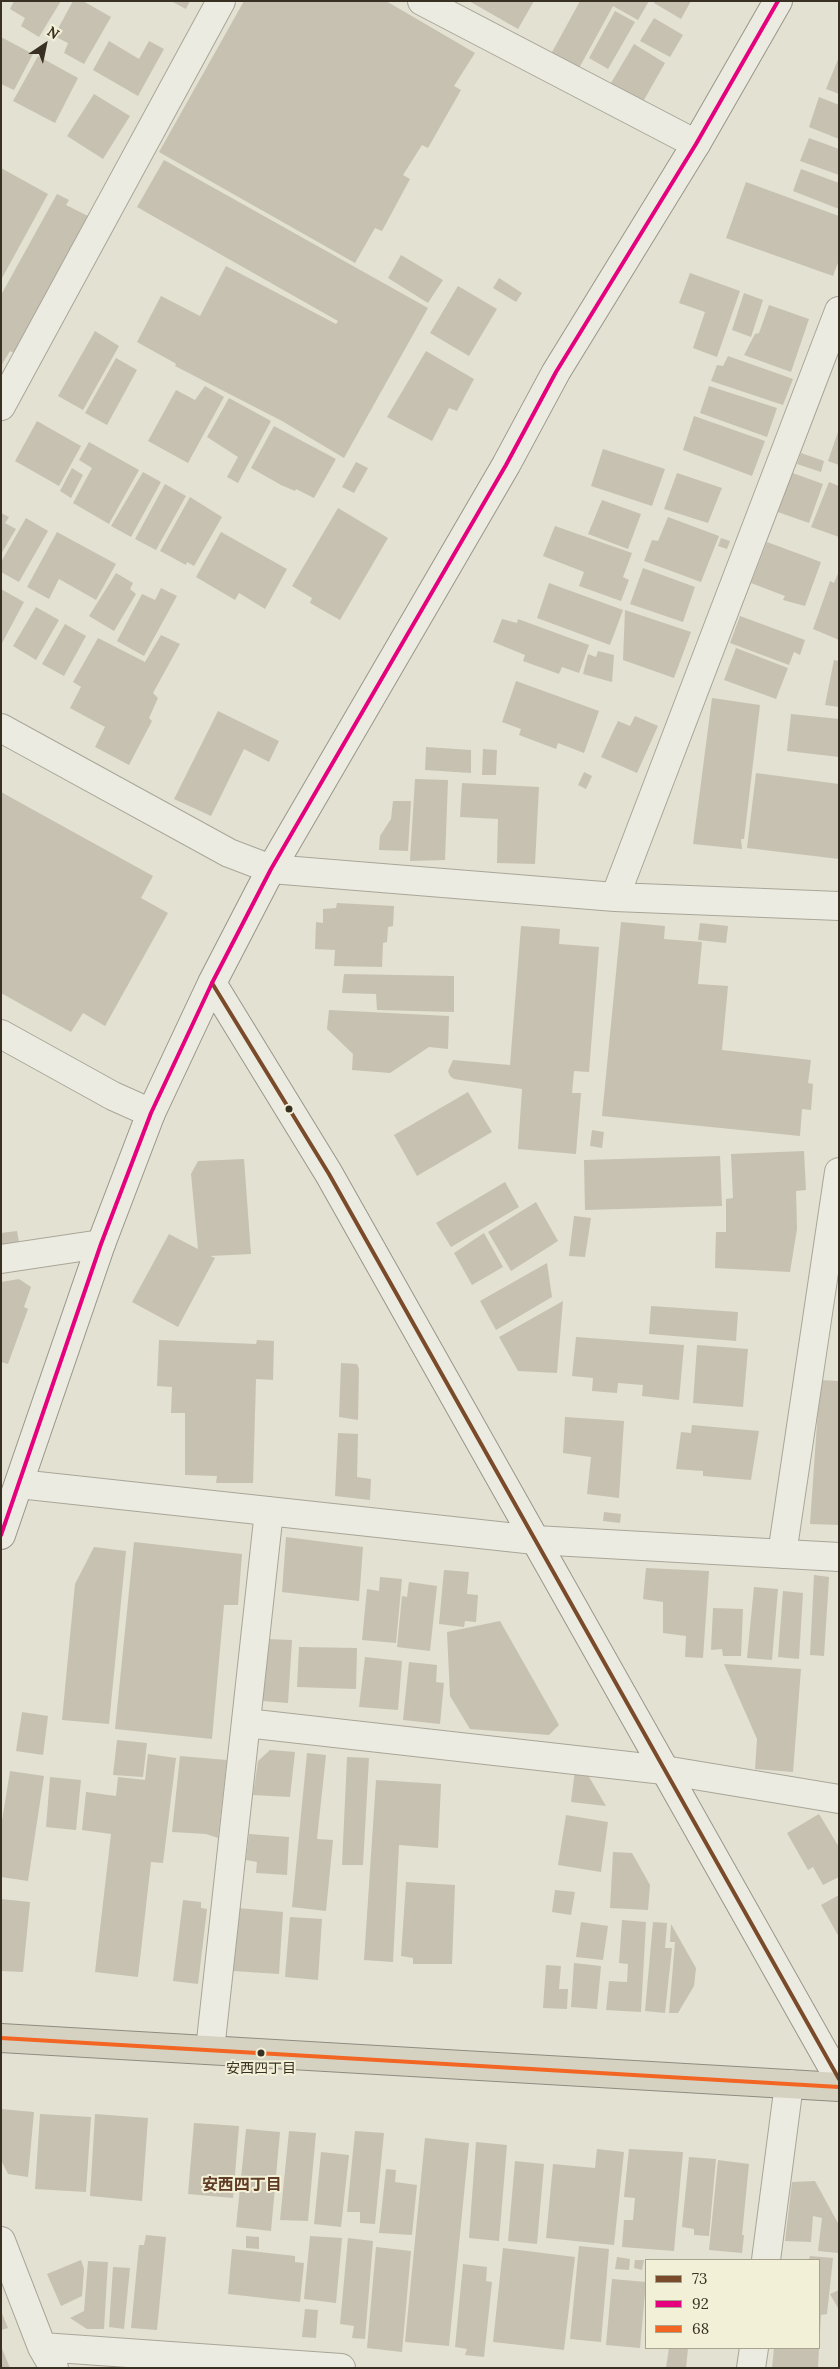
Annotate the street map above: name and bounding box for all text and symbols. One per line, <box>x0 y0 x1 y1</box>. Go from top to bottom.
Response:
north arrow <box>20 20 70 70</box>
text: N <box>44 22 63 43</box>
unlabelled marker <box>284 1104 294 1114</box>
marker: 安西四丁目 <box>256 2048 266 2058</box>
place label: 安西四丁目 <box>226 2061 296 2077</box>
district label: 安西四丁目 <box>202 2175 282 2195</box>
legend <box>645 2259 820 2349</box>
text: 73 <box>692 2269 707 2288</box>
text: 92 <box>692 2294 709 2313</box>
text: 68 <box>692 2319 709 2338</box>

